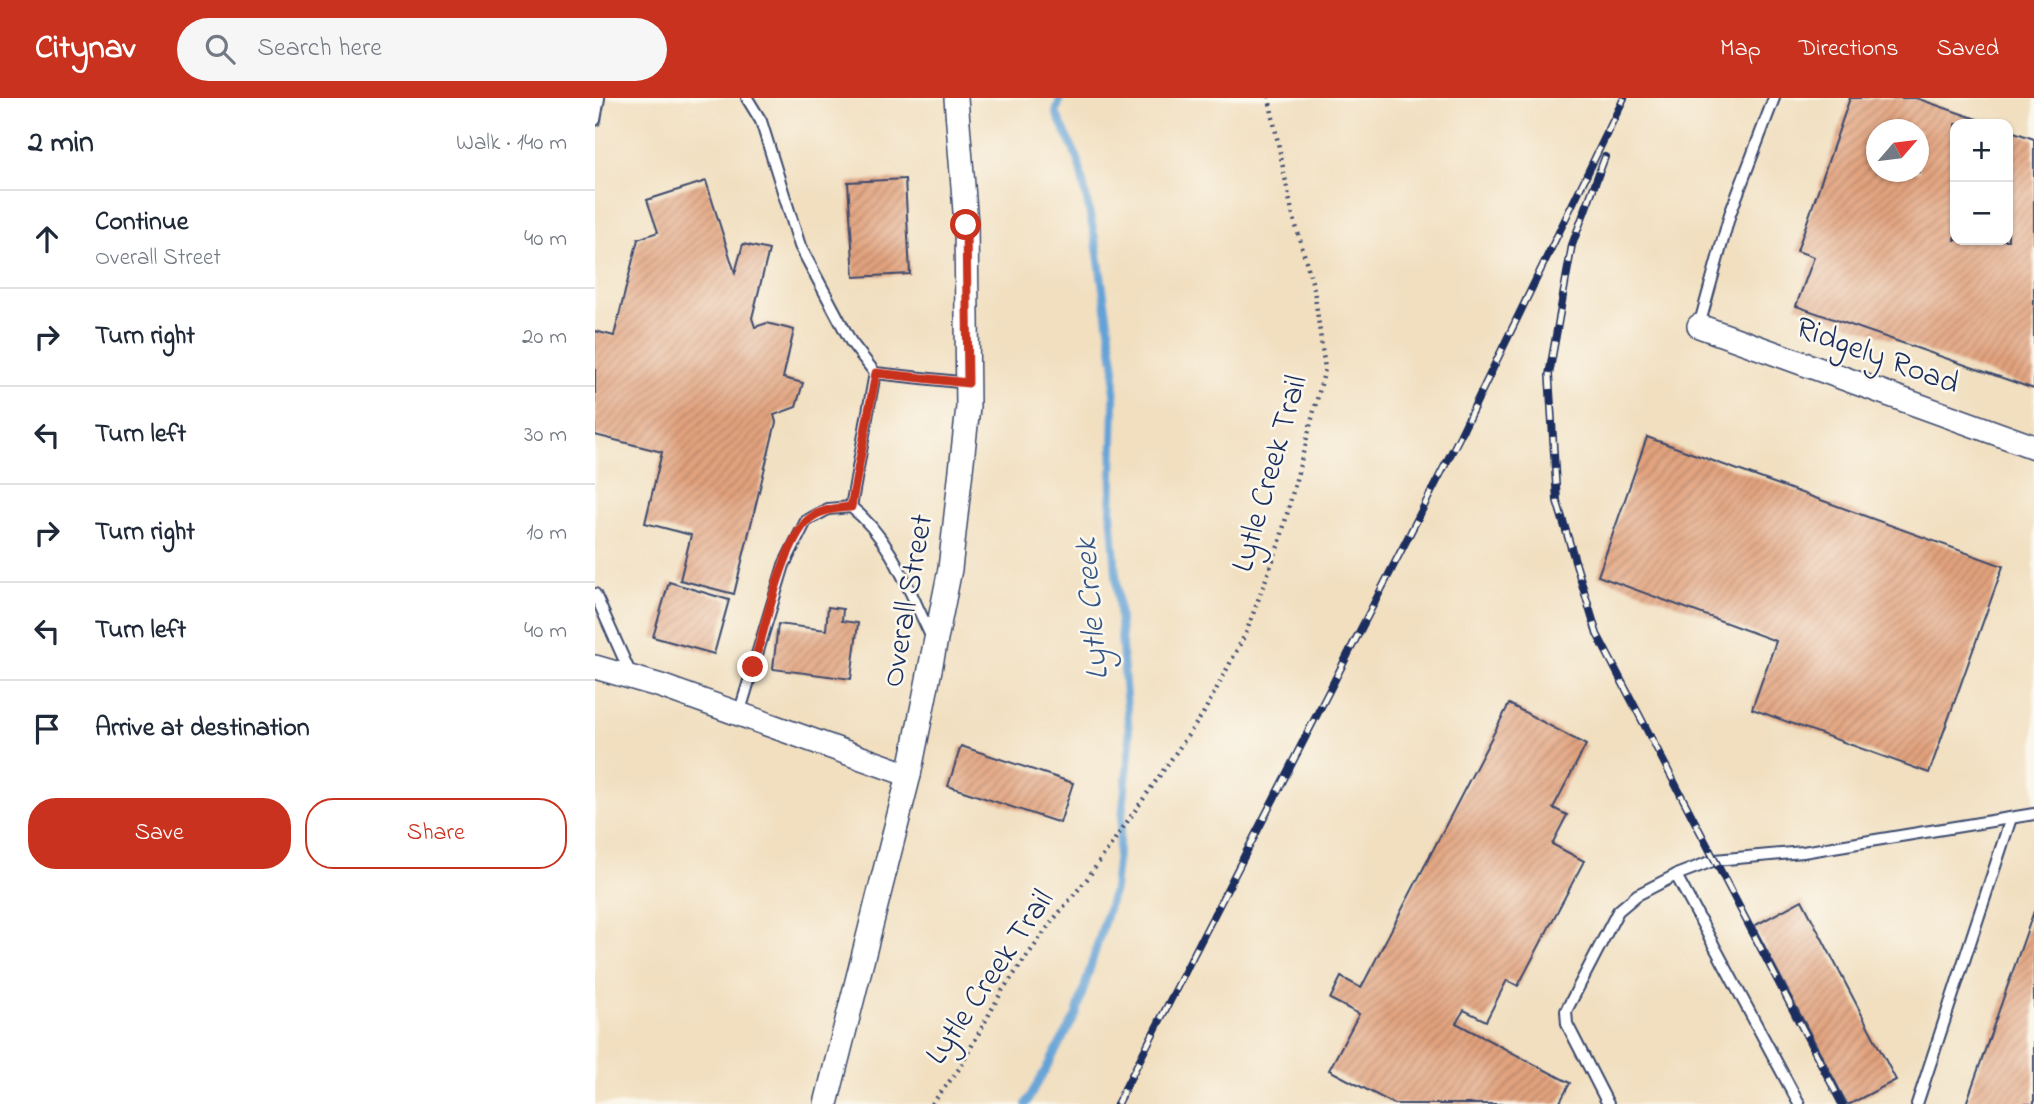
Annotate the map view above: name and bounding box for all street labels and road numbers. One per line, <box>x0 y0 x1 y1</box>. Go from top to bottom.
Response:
street label: Ridgely Road <box>1789 306 1965 408</box>
street label: Lytle Creek Trail <box>1220 370 1322 578</box>
street label: Overall Street <box>871 510 947 691</box>
street label: Lytle Creek Trail <box>915 881 1067 1075</box>

